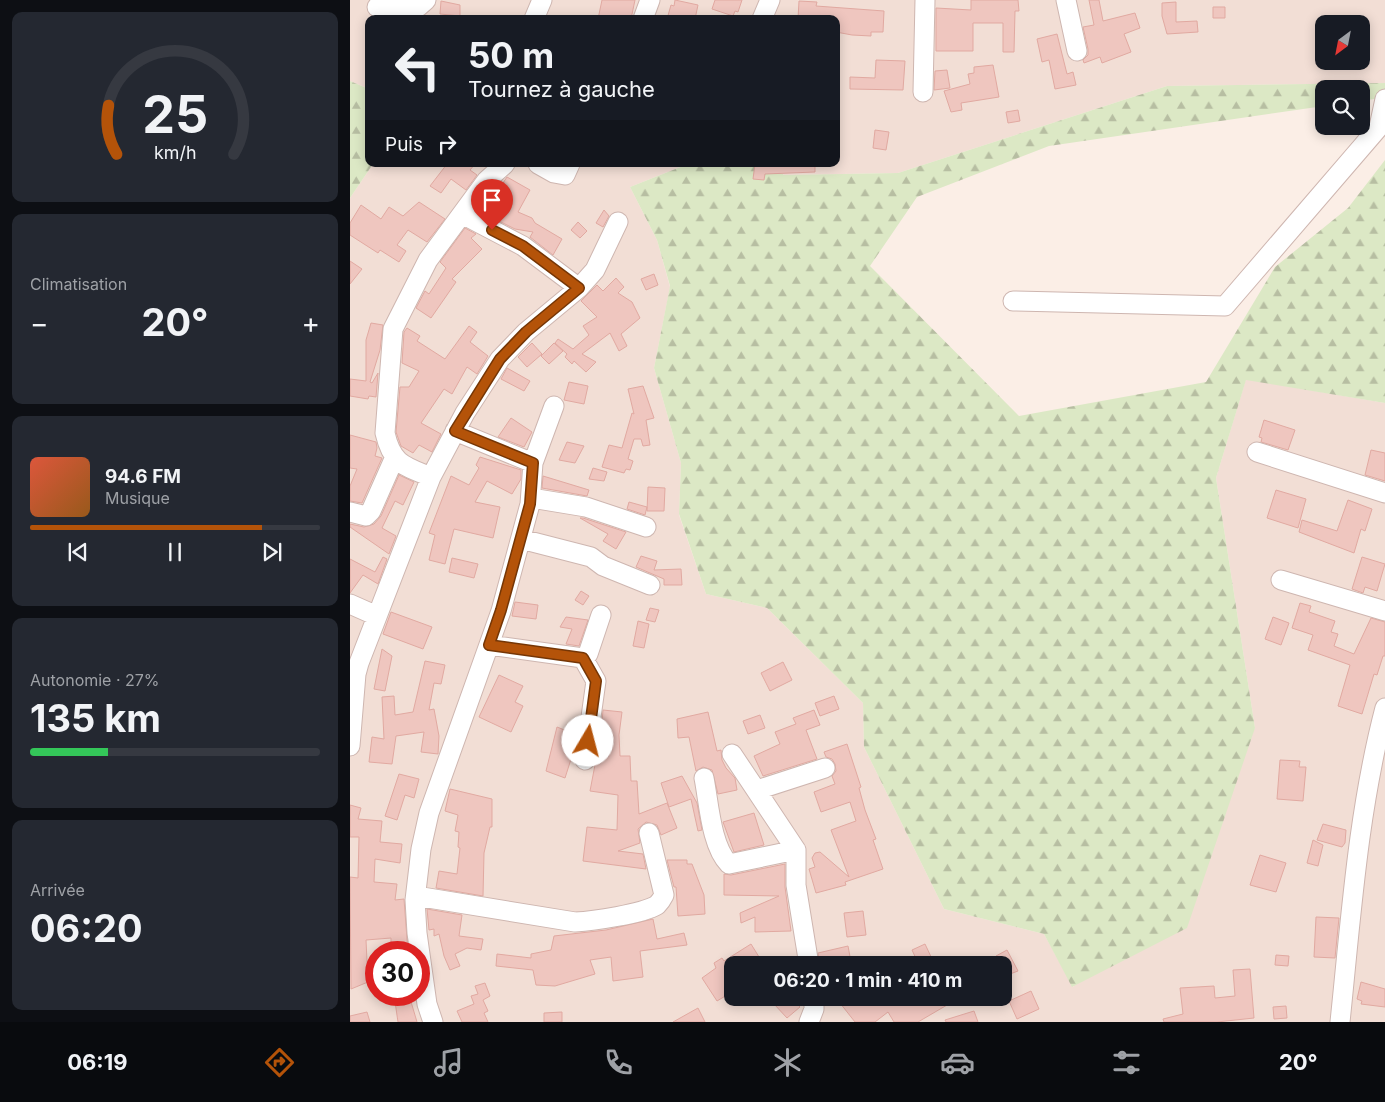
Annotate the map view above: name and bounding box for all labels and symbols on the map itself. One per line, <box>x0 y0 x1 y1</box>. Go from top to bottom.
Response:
north arrow <box>1315 15 1370 70</box>
pin <box>471 179 513 230</box>
position arrow <box>561 714 613 766</box>
speed limit sign: 30 <box>365 941 430 1006</box>

